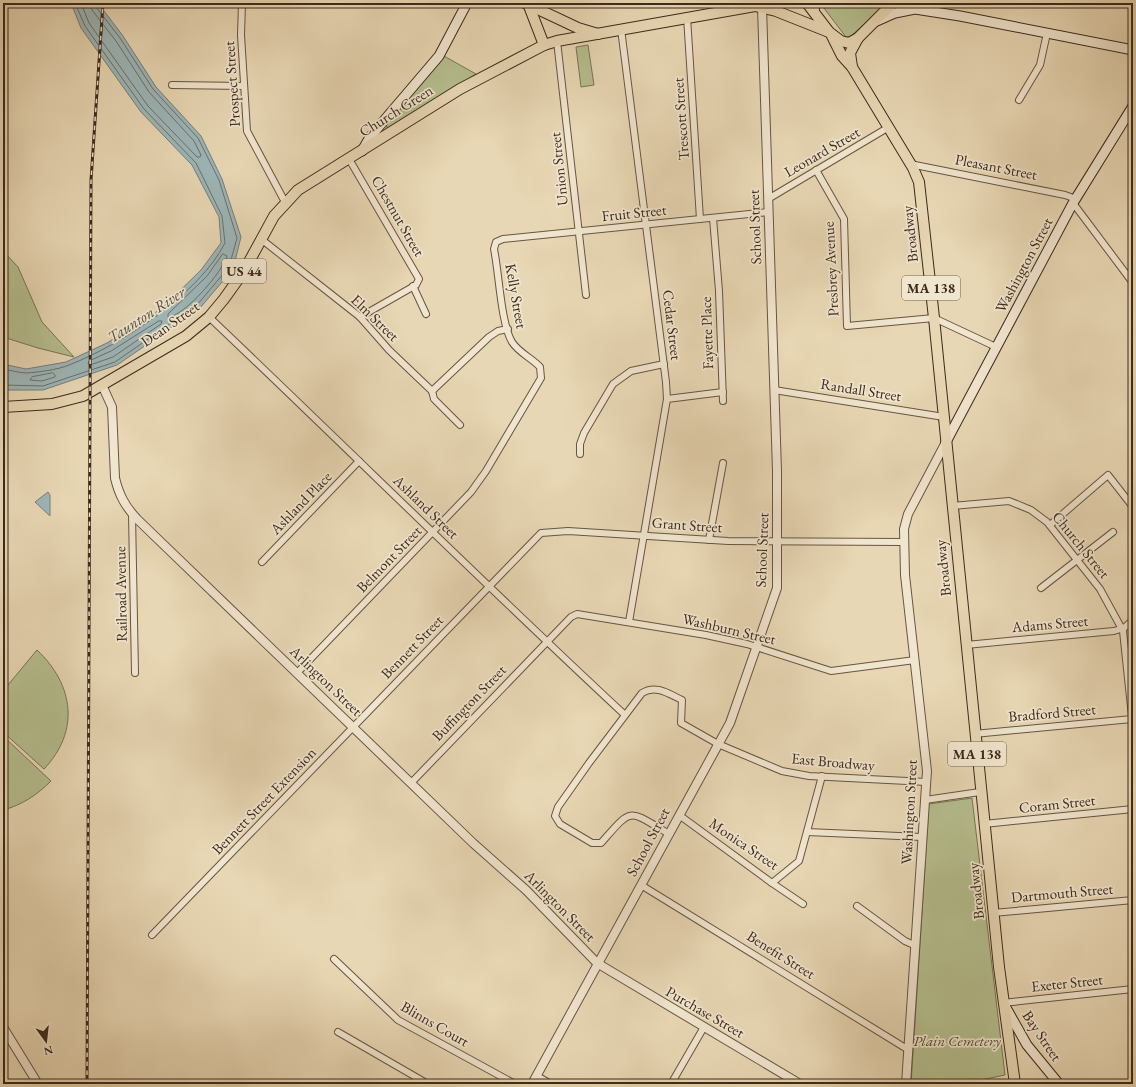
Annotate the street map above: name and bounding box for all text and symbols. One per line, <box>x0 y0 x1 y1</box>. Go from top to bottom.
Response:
street label: Prospect Street <box>219 40 244 128</box>
street label: Trescott Street <box>668 77 693 161</box>
street label: Church Green <box>355 80 436 141</box>
street label: Leonard Street <box>780 122 863 181</box>
street label: Union Street <box>545 131 572 207</box>
street label: Pleasant Street <box>953 149 1039 184</box>
street label: Chestnut Street <box>368 172 429 260</box>
street label: School Street <box>744 189 765 265</box>
street label: Fruit Street <box>601 200 668 225</box>
street label: Broadway <box>897 204 922 263</box>
street label: Washington Street <box>991 214 1057 316</box>
street label: Presbrey Avenue <box>819 221 842 317</box>
road number: US 44 <box>222 259 266 283</box>
street label: Kelly Street <box>501 262 532 330</box>
road number: MA 138 <box>902 276 960 300</box>
water label: Taunton River <box>103 281 190 347</box>
street label: Cedar Street <box>659 289 686 362</box>
street label: Elm Street <box>347 290 404 345</box>
street label: Dean Street <box>137 296 203 351</box>
street label: Fayette Place <box>696 296 717 370</box>
street label: Randall Street <box>819 374 903 405</box>
street label: Ashland Place <box>265 467 336 539</box>
street label: Ashland Street <box>389 470 463 543</box>
street label: Church Street <box>1048 507 1114 582</box>
street label: School Street <box>751 512 772 588</box>
street label: Grant Street <box>651 513 723 536</box>
street label: Belmont Street <box>352 521 426 596</box>
street label: Broadway <box>930 538 955 597</box>
street label: Railroad Avenue <box>110 546 131 642</box>
street label: Washburn Street <box>681 609 778 649</box>
street label: Bennett Street <box>376 610 447 683</box>
street label: Adams Street <box>1010 611 1089 636</box>
street label: Arlington Street <box>286 641 367 720</box>
street label: Buffington Street <box>427 660 510 745</box>
street label: Bradford Street <box>1007 699 1097 726</box>
road number: MA 138 <box>948 742 1006 766</box>
street label: Bennett Street Extension <box>207 743 320 858</box>
street label: East Broadway <box>791 748 876 775</box>
street label: Washington Street <box>896 759 921 865</box>
street label: Coram Street <box>1018 790 1096 817</box>
street label: School Street <box>622 804 674 879</box>
street label: Monica Street <box>706 813 783 874</box>
street label: Broadway <box>963 861 988 920</box>
street label: Arlington Street <box>520 865 600 945</box>
street label: Dartmouth Street <box>1010 879 1114 906</box>
street label: Benefit Street <box>744 926 819 983</box>
street label: Exeter Street <box>1030 969 1104 996</box>
street label: Purchase Street <box>663 981 748 1042</box>
street label: Blinns Court <box>398 996 473 1051</box>
street label: Bay Street <box>1019 1007 1066 1065</box>
north arrow <box>26 1021 66 1061</box>
park label: Plain Cemetery <box>913 1031 1001 1050</box>
text: N <box>42 1043 55 1059</box>

